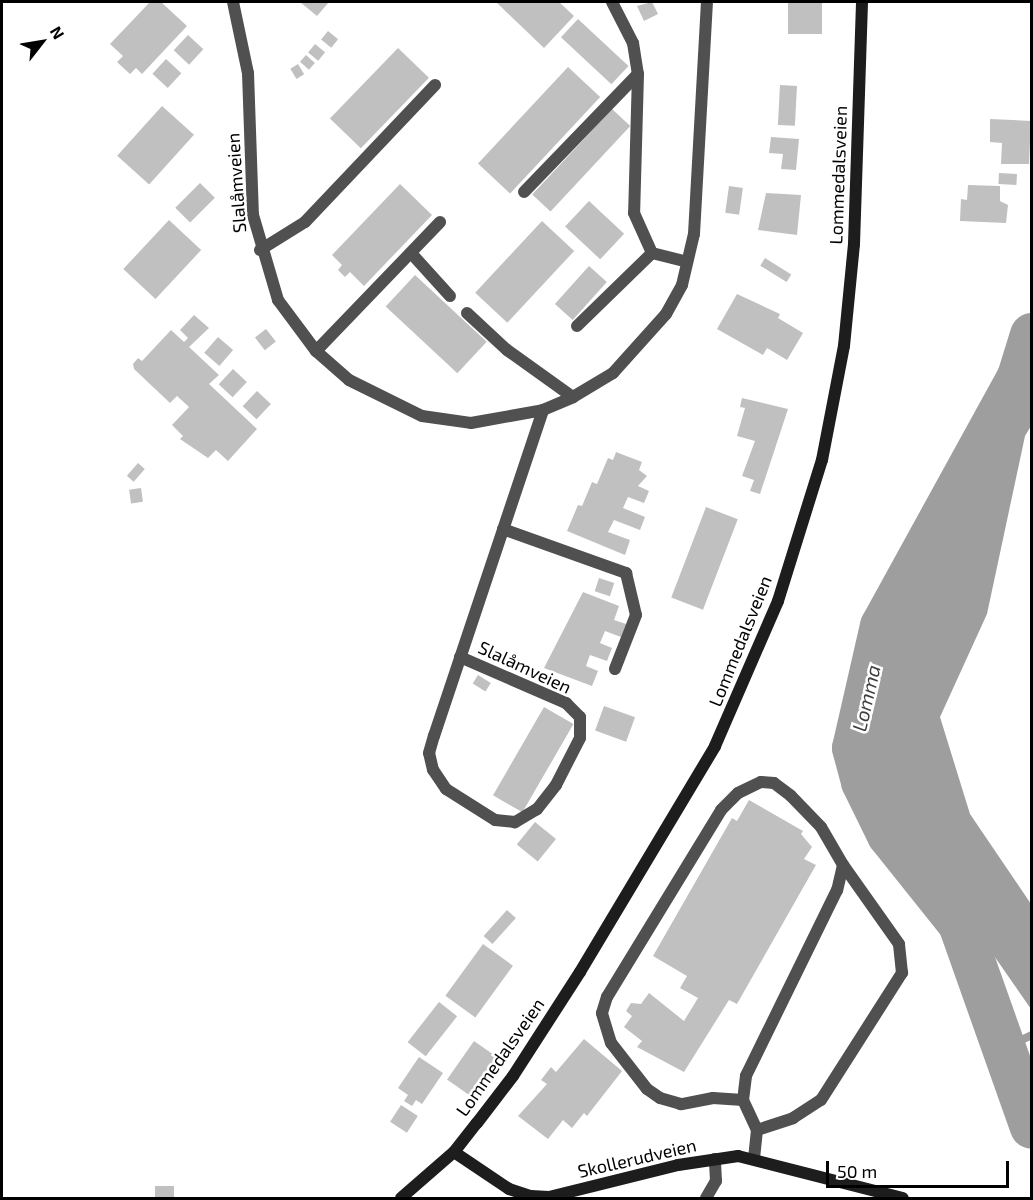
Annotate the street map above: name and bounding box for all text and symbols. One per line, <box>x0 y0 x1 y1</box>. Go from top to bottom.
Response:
north arrow <box>12 12 72 72</box>
text: N <box>47 23 69 42</box>
street label: Lommedalsveien <box>825 105 851 245</box>
street label: Slalåmveien <box>222 132 250 234</box>
street label: Lommedalsveien <box>704 573 776 709</box>
street label: Slalåmveien <box>475 636 575 698</box>
water label: Lomma <box>847 662 885 734</box>
street label: Lommedalsveien <box>451 994 549 1120</box>
street label: Skollerudveien <box>576 1134 698 1182</box>
scale bar <box>829 1149 1012 1187</box>
text: 50 m <box>837 1160 877 1182</box>

